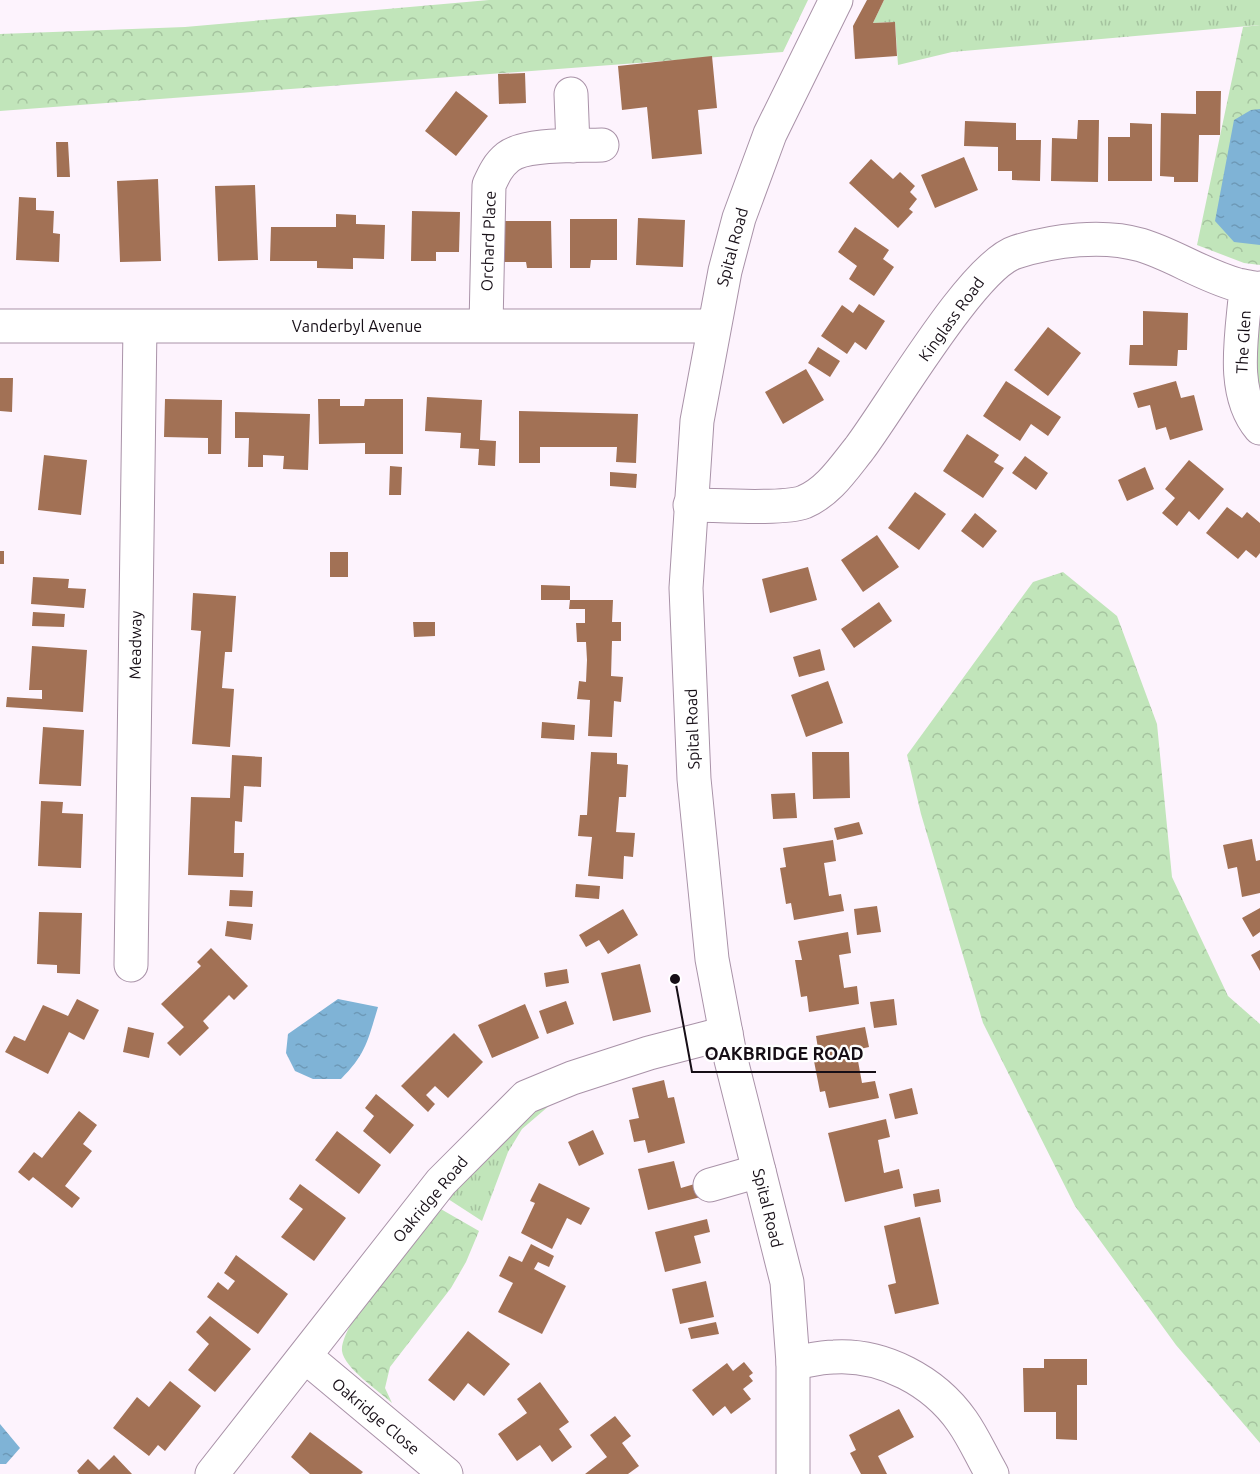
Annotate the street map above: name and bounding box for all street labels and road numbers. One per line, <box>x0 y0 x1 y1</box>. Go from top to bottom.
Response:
street label: Orchard Place <box>477 190 499 292</box>
street label: Spital Road <box>713 206 751 288</box>
street label: Kinglass Road <box>915 274 987 364</box>
street label: The Glen <box>1232 310 1254 374</box>
street label: Vanderbyl Avenue <box>292 317 422 335</box>
street label: Meadway <box>125 610 145 679</box>
street label: Spital Road <box>682 688 702 770</box>
street label: Oakridge Road <box>389 1152 471 1246</box>
street label: Spital Road <box>749 1167 787 1249</box>
street label: Oakridge Close <box>329 1374 423 1458</box>

